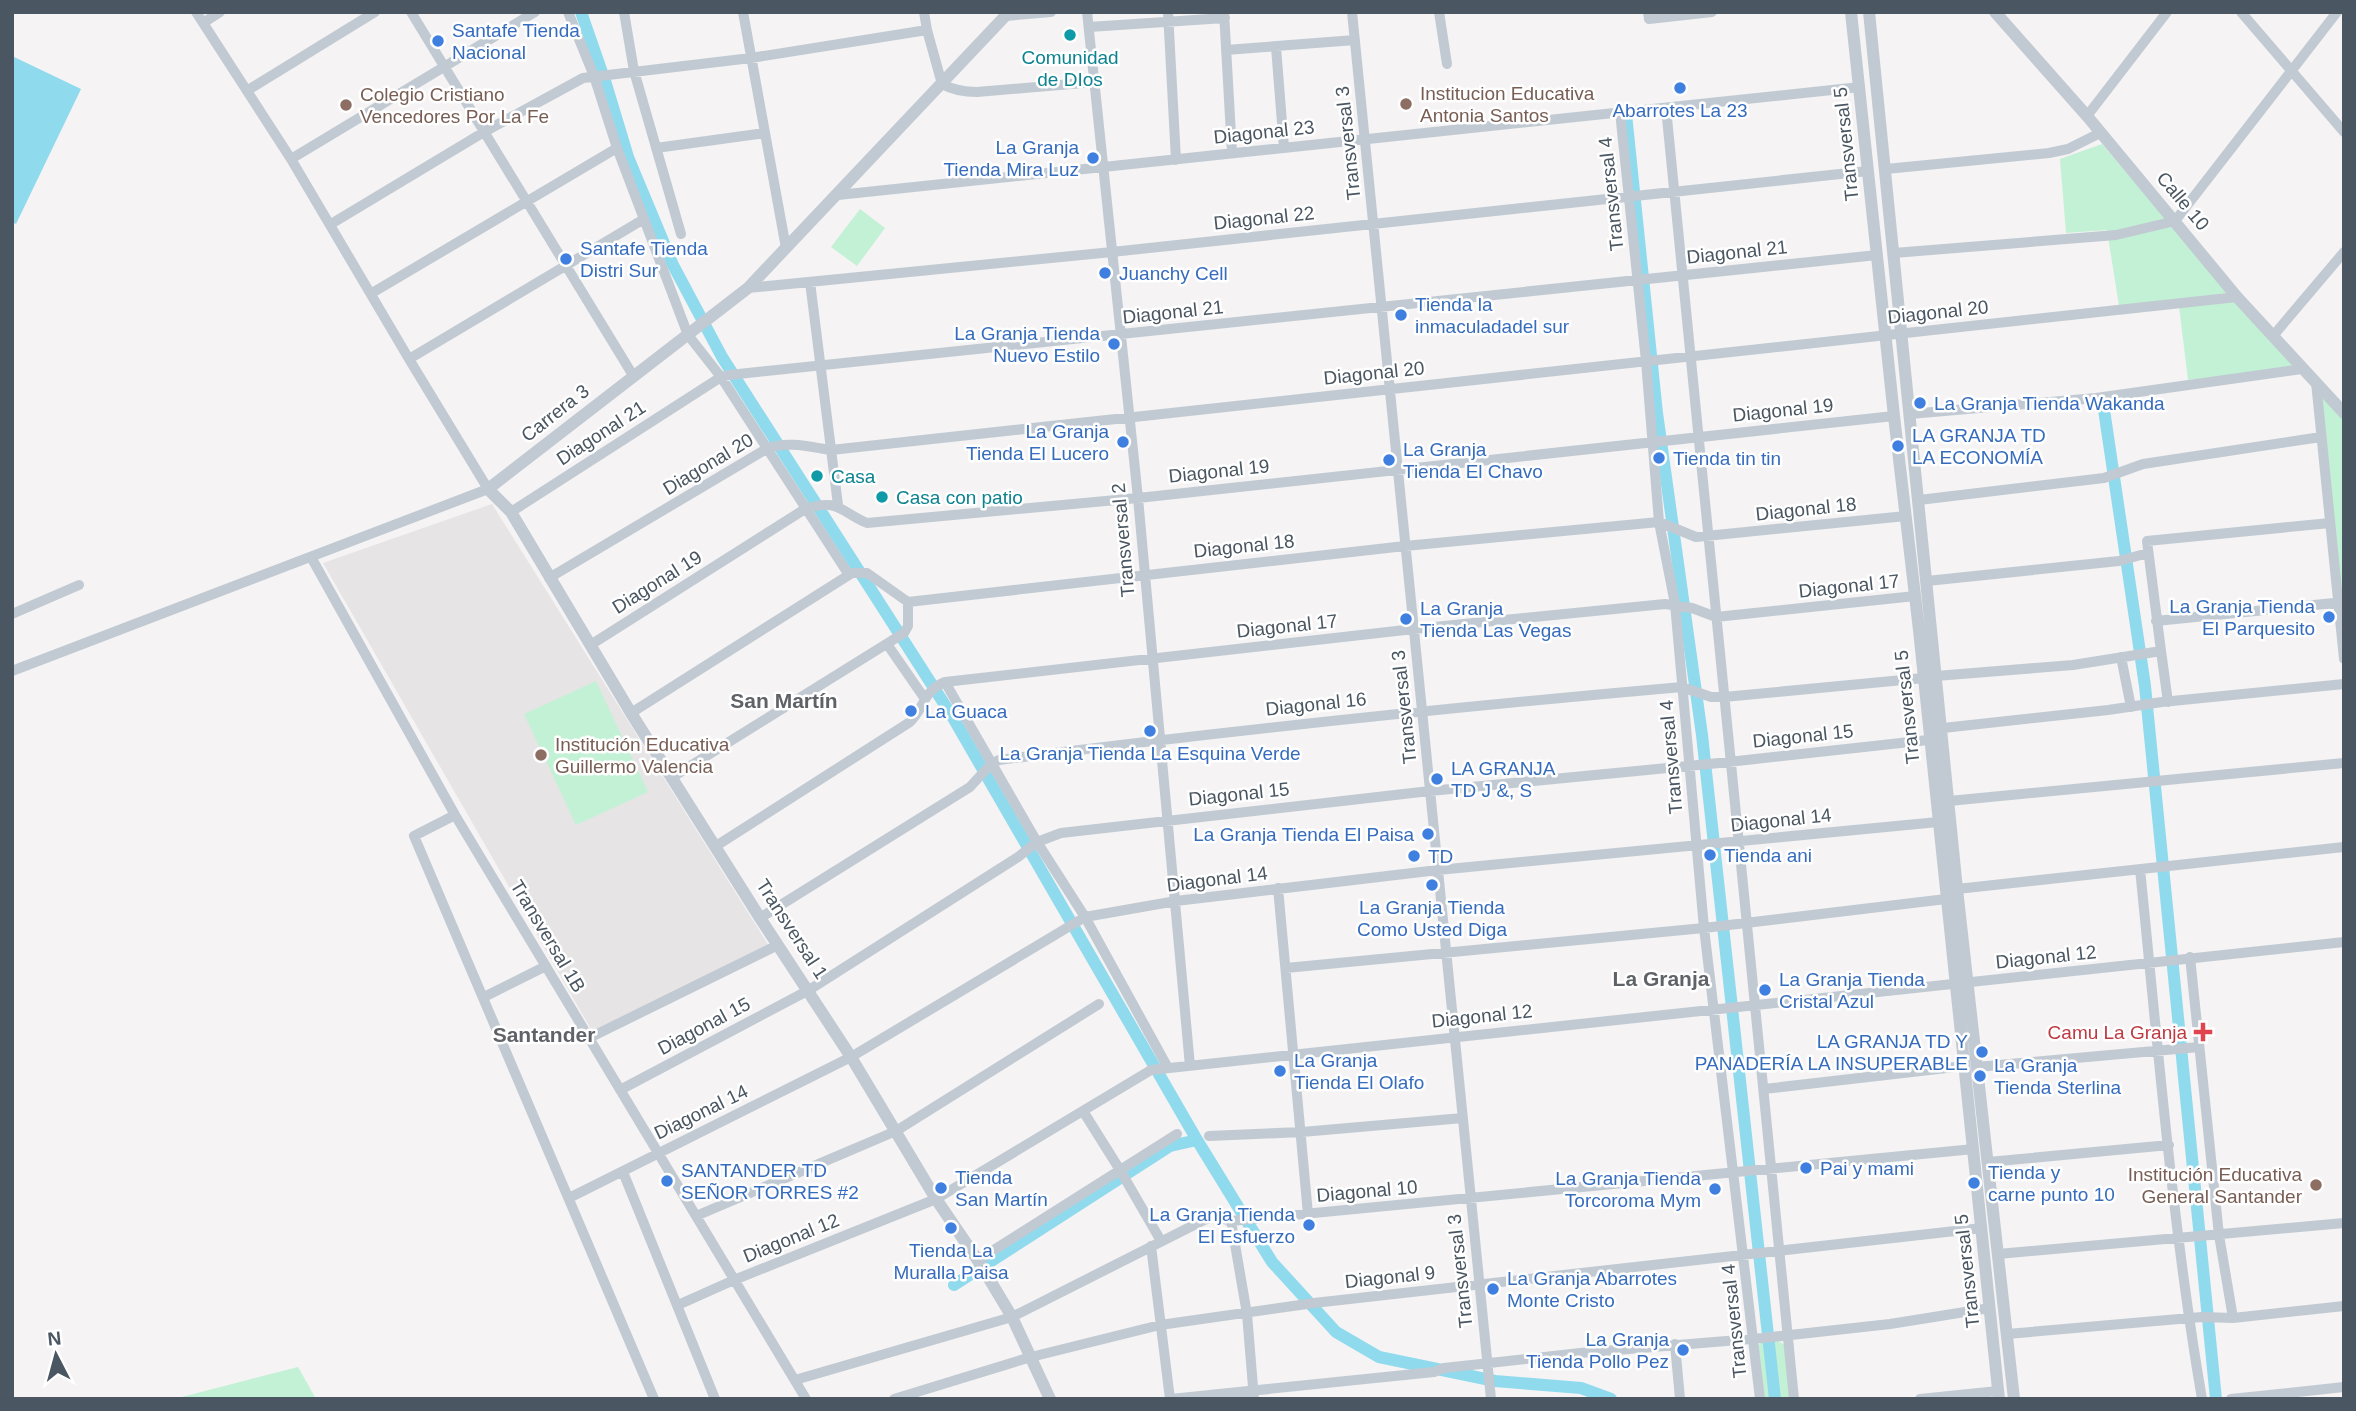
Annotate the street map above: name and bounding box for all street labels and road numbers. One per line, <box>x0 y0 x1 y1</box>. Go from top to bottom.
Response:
street label: Transversal 3 <box>1332 85 1364 201</box>
street label: Transversal 5 <box>1830 86 1862 202</box>
street label: Diagonal 23 <box>1212 116 1316 148</box>
street label: Transversal 4 <box>1595 136 1627 252</box>
street label: Calle 10 <box>2153 168 2213 234</box>
street label: Diagonal 22 <box>1212 202 1316 234</box>
street label: Diagonal 21 <box>1685 236 1789 268</box>
street label: Diagonal 21 <box>1121 296 1225 328</box>
street label: Diagonal 20 <box>1886 296 1990 328</box>
street label: Diagonal 20 <box>1322 357 1426 389</box>
street label: Carrera 3 <box>517 380 593 446</box>
street label: Diagonal 19 <box>1731 394 1835 426</box>
street label: Diagonal 21 <box>553 397 649 469</box>
street label: Diagonal 20 <box>659 429 757 499</box>
street label: Diagonal 19 <box>1167 455 1271 487</box>
street label: Transversal 2 <box>1108 482 1138 598</box>
street label: Diagonal 18 <box>1754 493 1858 525</box>
street label: Diagonal 18 <box>1192 530 1296 562</box>
street label: Diagonal 19 <box>608 546 706 618</box>
street label: Diagonal 17 <box>1797 570 1901 602</box>
street label: Diagonal 17 <box>1235 610 1339 642</box>
street label: Transversal 3 <box>1388 649 1420 765</box>
street label: Transversal 5 <box>1891 649 1923 765</box>
street label: Diagonal 16 <box>1264 688 1368 720</box>
street label: Transversal 4 <box>1656 699 1686 815</box>
street label: Diagonal 15 <box>1751 720 1855 752</box>
street label: Diagonal 15 <box>1187 778 1291 810</box>
street label: Diagonal 14 <box>1729 804 1833 836</box>
street label: Diagonal 14 <box>1165 862 1269 896</box>
street label: Transversal 1 <box>752 875 832 983</box>
street label: Transversal 1B <box>506 876 590 996</box>
street label: Diagonal 12 <box>1994 941 2098 973</box>
street label: Diagonal 15 <box>654 993 754 1059</box>
street label: Diagonal 12 <box>1430 1000 1534 1032</box>
street label: Diagonal 14 <box>651 1080 752 1144</box>
street label: Diagonal 10 <box>1316 1176 1418 1206</box>
street label: Diagonal 12 <box>740 1209 842 1267</box>
street label: Transversal 3 <box>1444 1213 1476 1329</box>
street label: Transversal 5 <box>1951 1213 1983 1329</box>
street label: Diagonal 9 <box>1344 1262 1436 1292</box>
street label: Transversal 4 <box>1718 1263 1750 1379</box>

